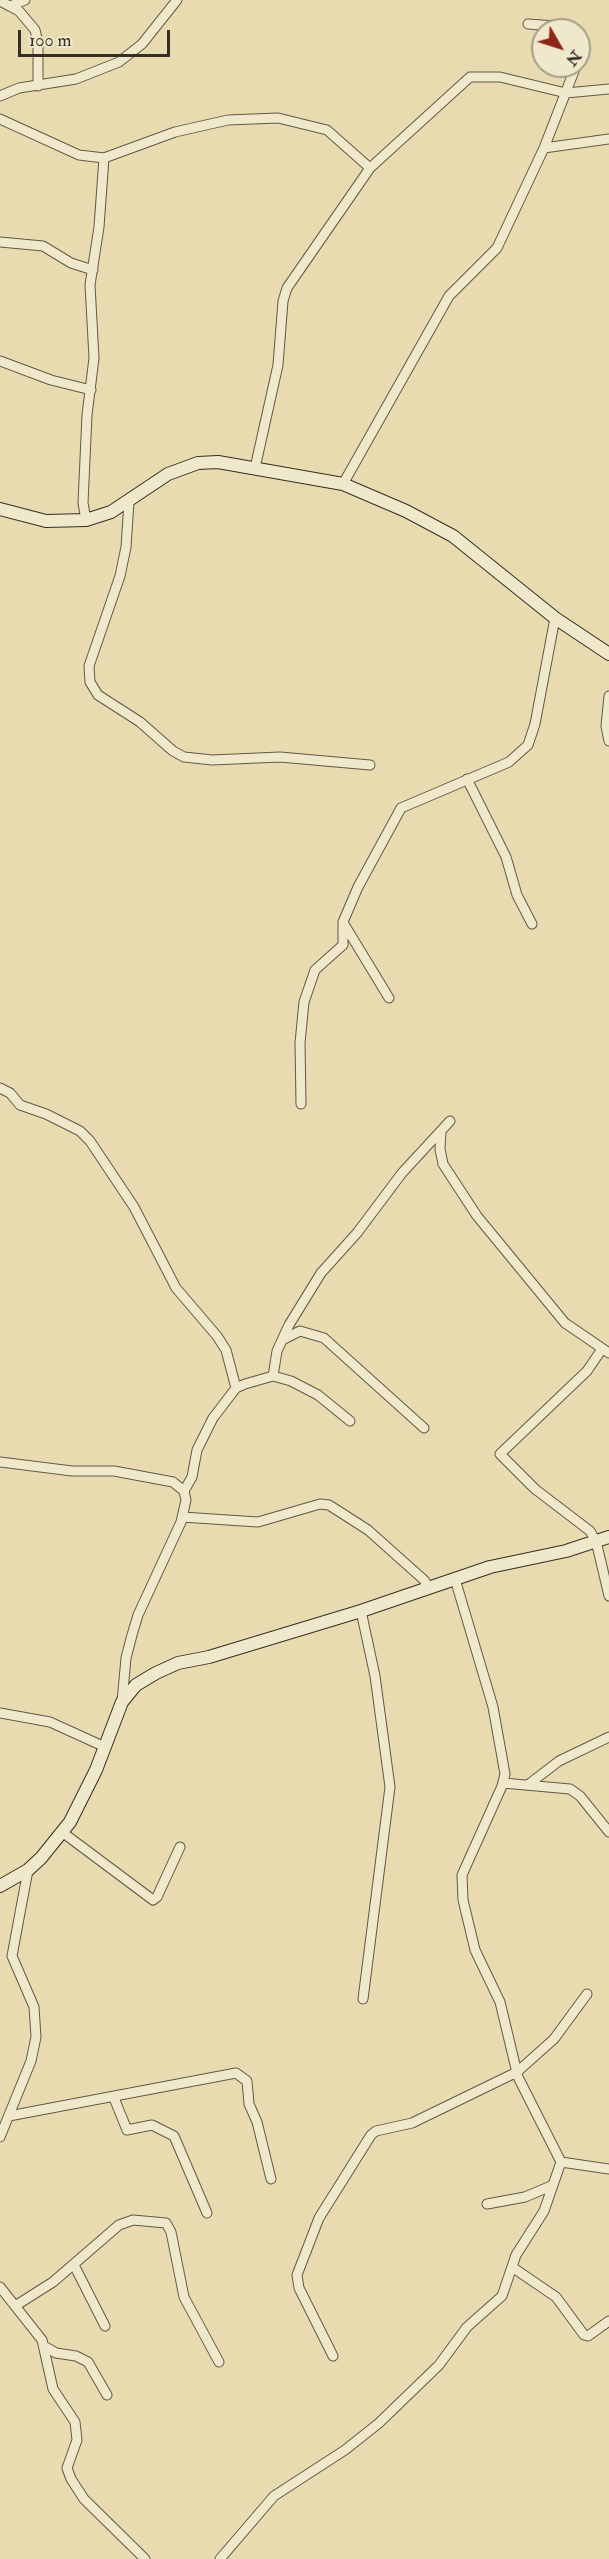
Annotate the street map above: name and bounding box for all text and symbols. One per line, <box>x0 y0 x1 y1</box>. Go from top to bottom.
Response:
scale bar <box>21 18 172 56</box>
north arrow <box>531 18 591 78</box>
text: 100 m <box>29 29 72 52</box>
text: N <box>561 46 586 70</box>

